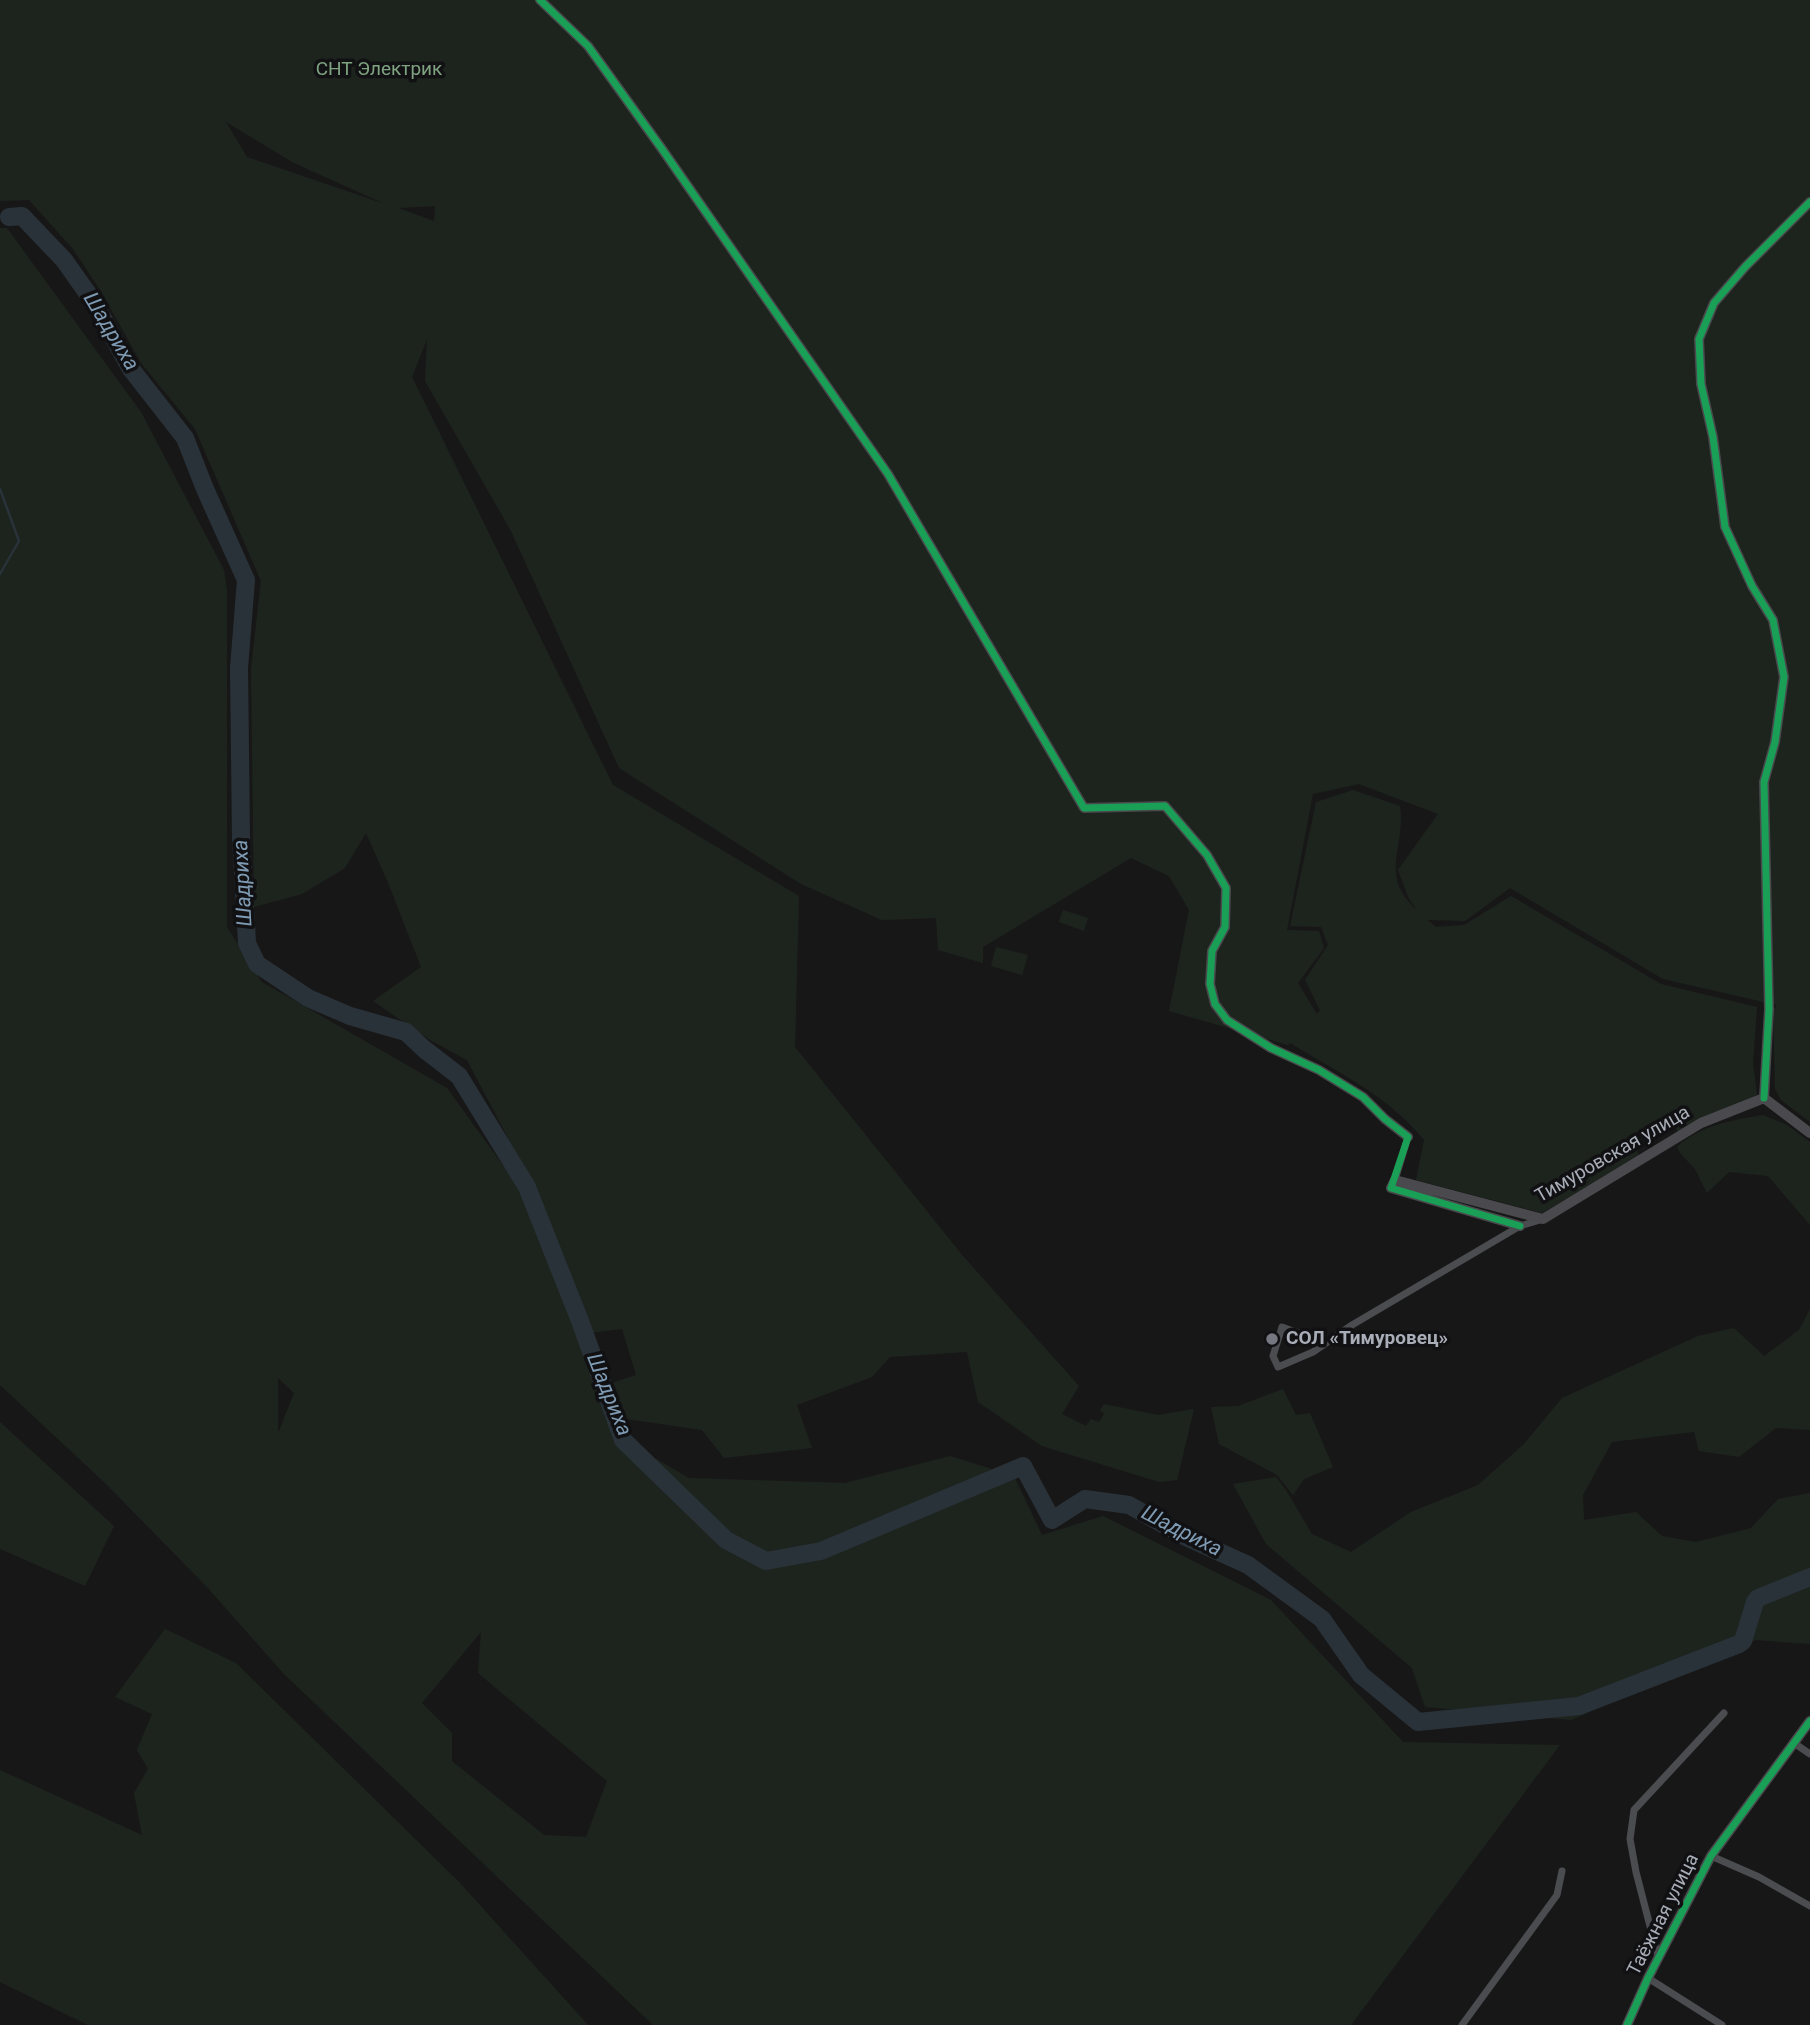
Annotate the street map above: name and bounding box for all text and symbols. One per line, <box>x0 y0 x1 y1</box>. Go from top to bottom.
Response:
park label: СНТ Электрик <box>316 59 442 81</box>
water label: Шадриха <box>77 288 143 376</box>
water label: Шадриха <box>229 839 259 927</box>
street label: Тимуровская улица <box>1532 1101 1694 1209</box>
place label: СОЛ «Тимуровец» <box>1286 1328 1448 1350</box>
marker: СОЛ «Тимуровец» <box>1264 1331 1280 1347</box>
water label: Шадриха <box>580 1350 636 1440</box>
water label: Шадриха <box>1137 1501 1225 1563</box>
street label: Таёжная улица <box>1623 1850 1705 1980</box>

